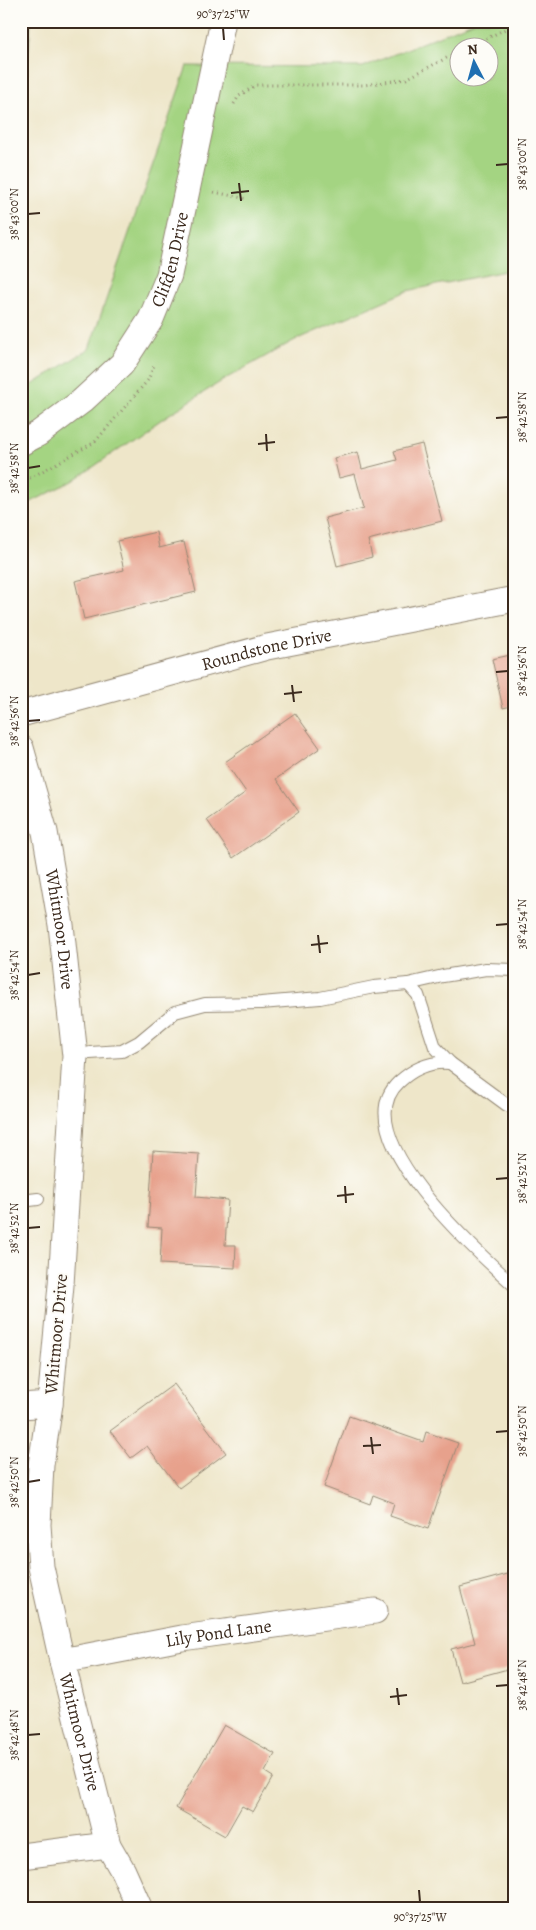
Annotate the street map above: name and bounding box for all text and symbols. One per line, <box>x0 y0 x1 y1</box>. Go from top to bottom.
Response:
text: 90°37'25"W <box>196 6 250 22</box>
north arrow <box>448 38 498 88</box>
text: N <box>467 40 479 60</box>
text: 38°43'00"N <box>514 138 530 190</box>
text: 38°43'00"N <box>6 188 22 240</box>
street label: Clifden Drive <box>145 210 194 311</box>
text: 38°42'58"N <box>514 391 530 442</box>
text: 38°42'58"N <box>6 442 22 493</box>
street label: Roundstone Drive <box>199 623 334 676</box>
text: 38°42'56"N <box>514 645 530 696</box>
text: 38°42'56"N <box>6 695 22 746</box>
street label: Whitmoor Drive <box>39 867 80 991</box>
text: 38°42'54"N <box>514 898 530 949</box>
text: 38°42'54"N <box>6 949 22 1000</box>
text: 38°42'52"N <box>514 1152 530 1203</box>
text: 38°42'52"N <box>6 1202 22 1253</box>
street label: Whitmoor Drive <box>39 1273 73 1396</box>
text: 38°42'50"N <box>514 1405 530 1457</box>
text: 38°42'50"N <box>6 1456 22 1508</box>
street label: Lily Pond Lane <box>163 1614 273 1653</box>
text: 38°42'48"N <box>514 1659 530 1711</box>
street label: Whitmoor Drive <box>53 1670 106 1794</box>
text: 38°42'48"N <box>6 1709 22 1761</box>
text: 90°37'25"W <box>393 1909 447 1925</box>

